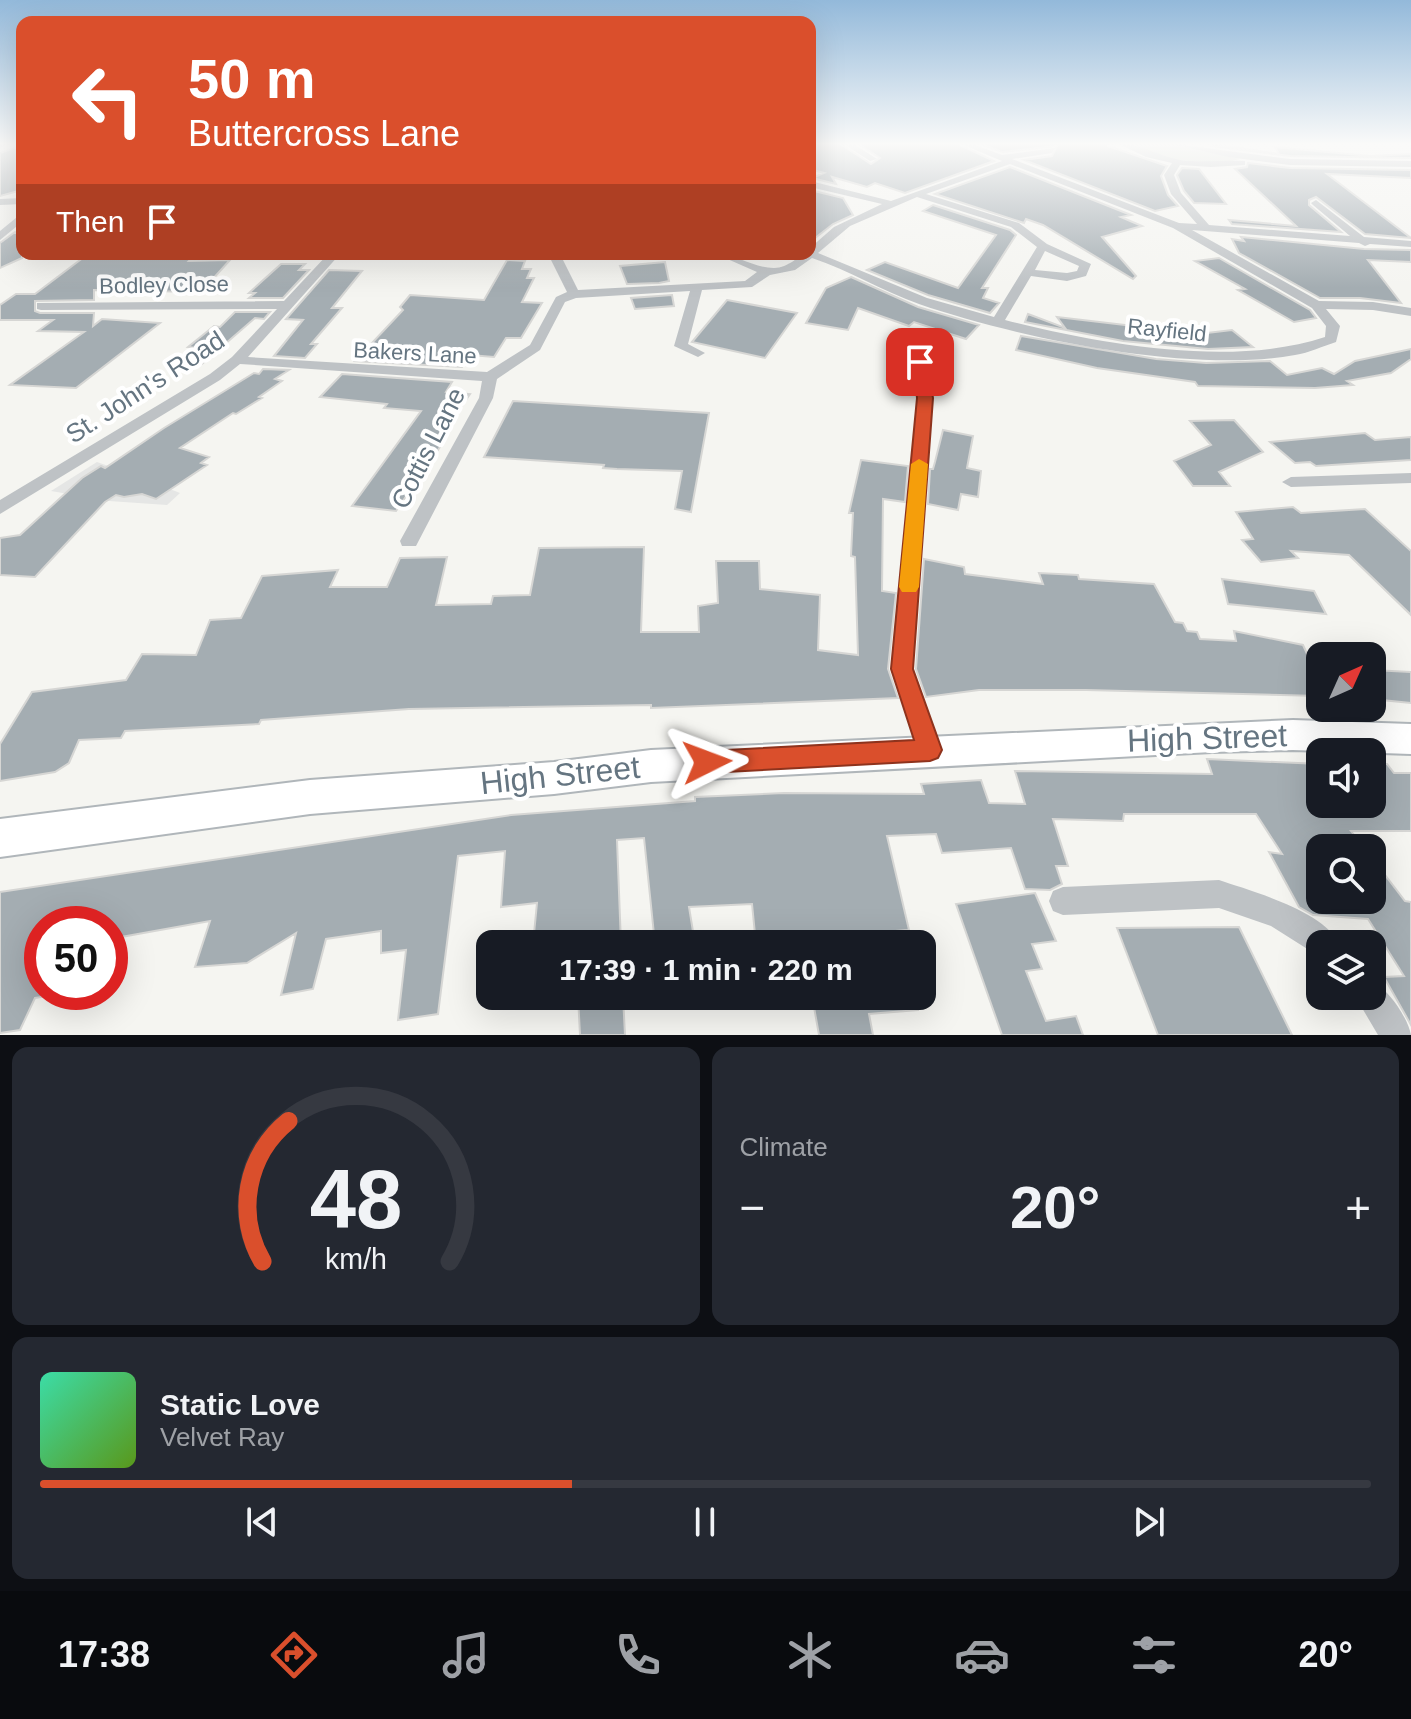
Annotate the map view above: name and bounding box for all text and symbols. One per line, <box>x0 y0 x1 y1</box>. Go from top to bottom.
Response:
text: 50 m <box>188 47 316 110</box>
icon: left <box>56 48 160 152</box>
text: Buttercross Lane <box>188 113 460 154</box>
icon: arrive <box>140 200 184 244</box>
text: Then <box>56 205 124 238</box>
street label: Bodley Close <box>99 271 229 299</box>
street label: Rayfield <box>1126 313 1208 347</box>
street label: St. John's Road <box>60 325 230 449</box>
pin <box>886 328 954 396</box>
street label: Bakers Lane <box>353 337 477 369</box>
icon: arrive <box>898 340 942 384</box>
street label: Cottis Lane <box>385 383 471 513</box>
north arrow <box>1306 642 1386 722</box>
map controls <box>1306 642 1386 1010</box>
street label: High Street <box>1126 717 1288 759</box>
position arrow <box>665 720 749 804</box>
button: sound <box>1306 738 1386 818</box>
street label: High Street <box>479 749 642 801</box>
button: search <box>1306 834 1386 914</box>
speed limit sign: 50 <box>24 906 128 1010</box>
button: layers <box>1306 930 1386 1010</box>
text: 17:39 · 1 min · 220 m <box>559 953 853 986</box>
text: Climate <box>740 1132 828 1162</box>
text: 48 <box>309 1153 402 1246</box>
text: 20° <box>1010 1174 1101 1241</box>
text: − <box>740 1183 765 1232</box>
text: + <box>1345 1183 1371 1232</box>
text: km/h <box>325 1243 387 1275</box>
text: Static Love <box>160 1388 320 1421</box>
text: Velvet Ray <box>160 1422 284 1452</box>
icon: previous <box>240 1500 284 1544</box>
icon: pause <box>683 1500 727 1544</box>
icon: next <box>1127 1500 1171 1544</box>
icon: directions <box>266 1627 322 1683</box>
icon: music <box>438 1627 494 1683</box>
icon: phone <box>610 1627 666 1683</box>
icon: climate <box>782 1627 838 1683</box>
icon: car <box>954 1627 1010 1683</box>
icon: filters <box>1126 1627 1182 1683</box>
text: 17:38 <box>58 1634 150 1675</box>
text: 20° <box>1298 1634 1353 1675</box>

